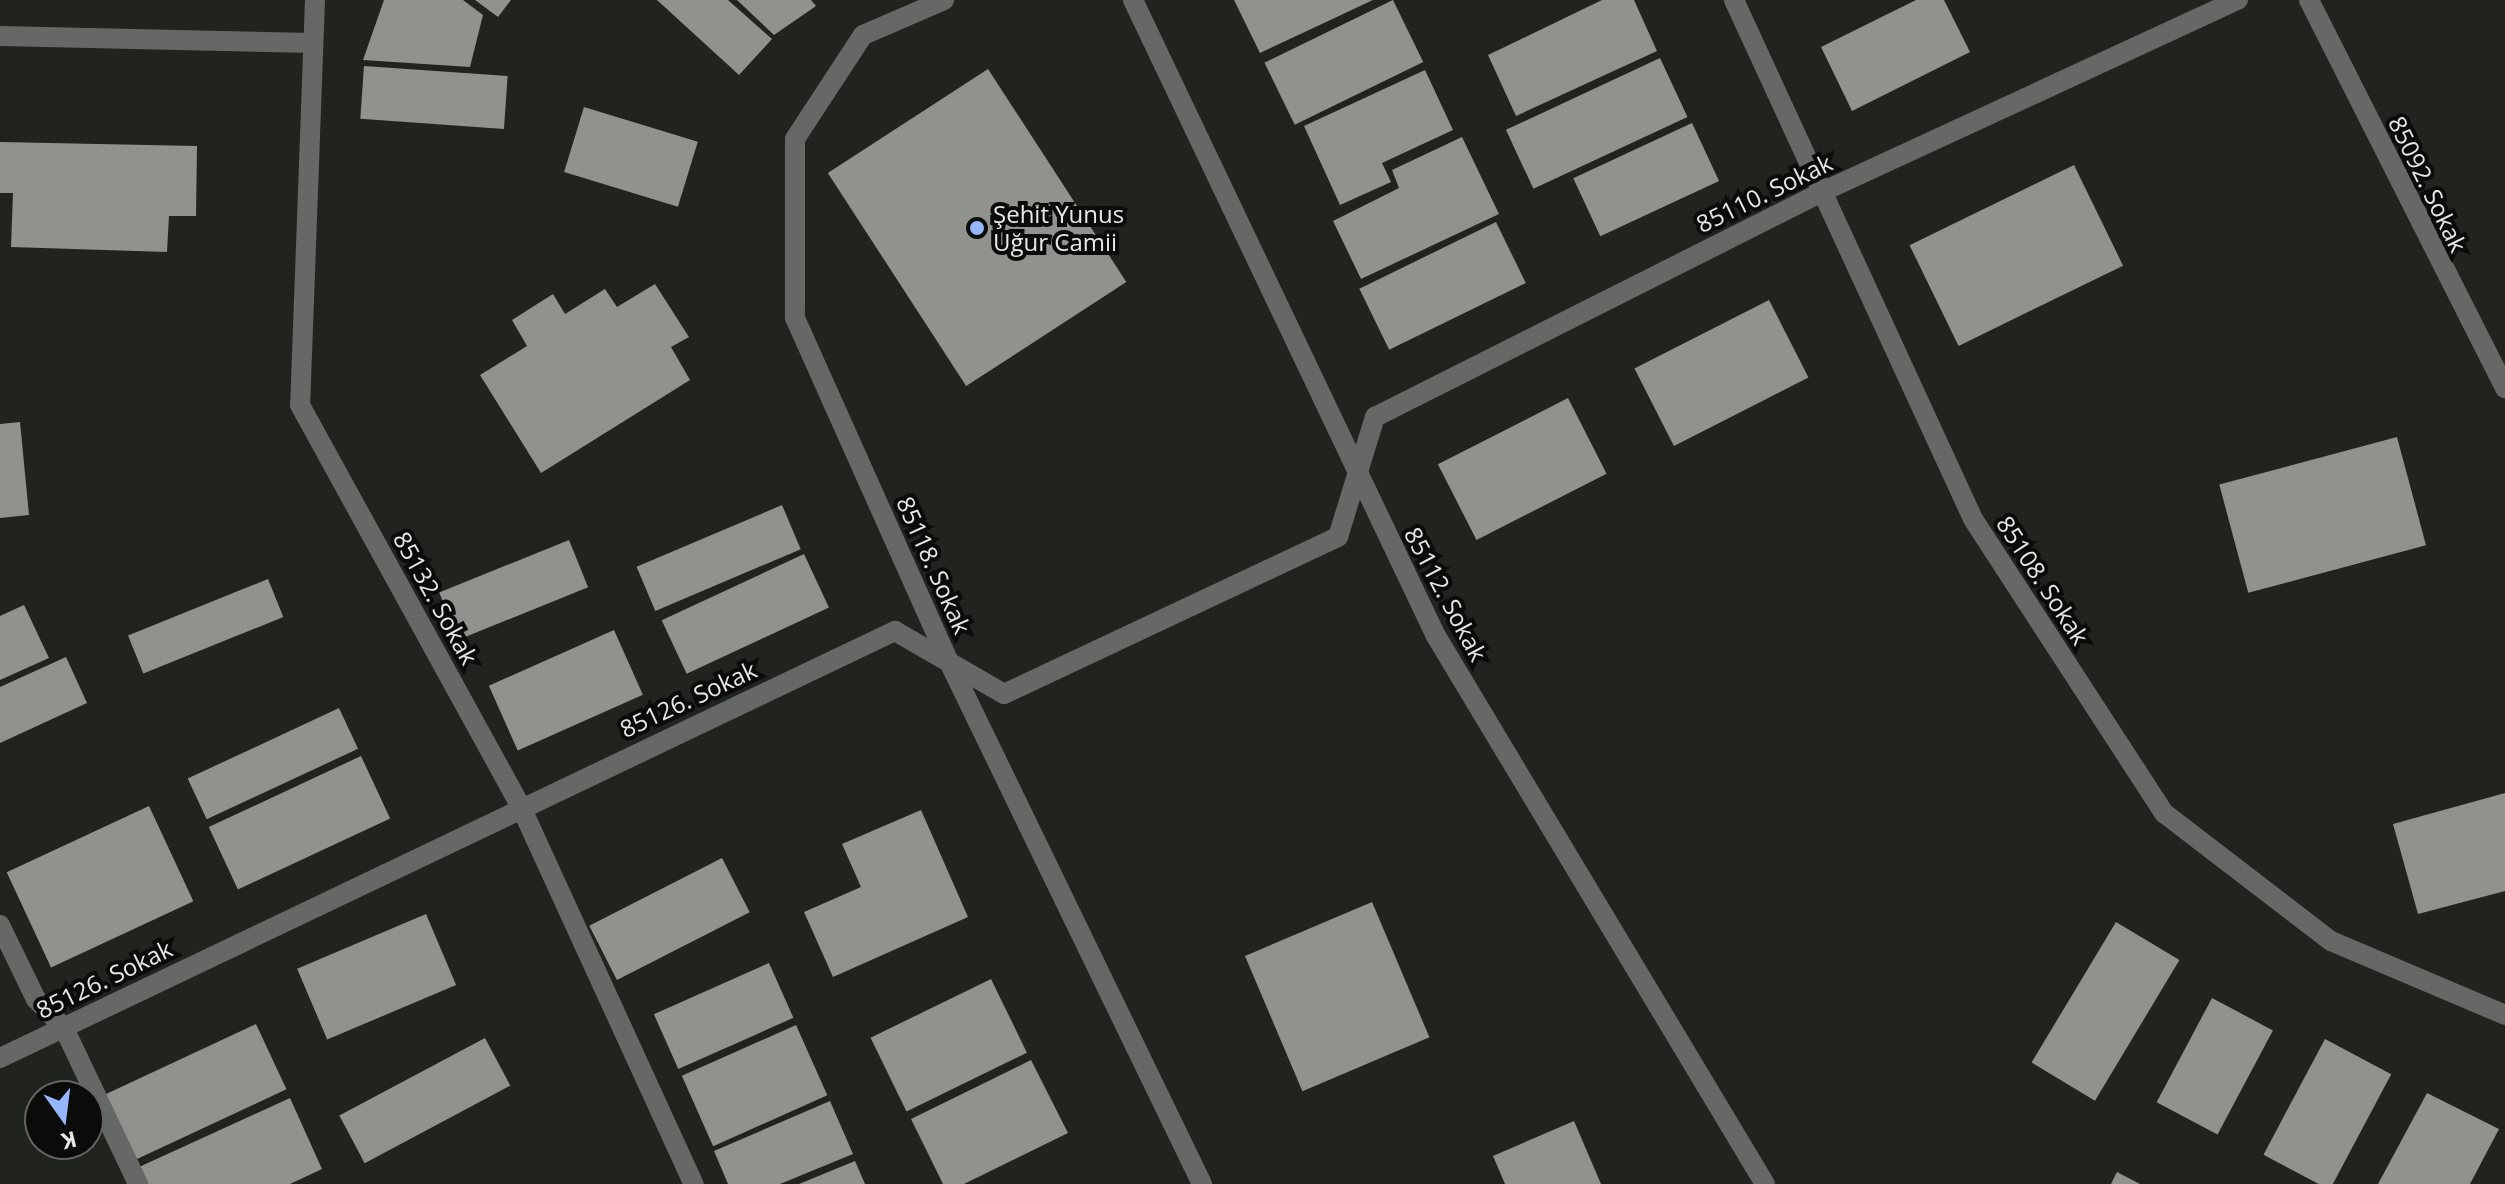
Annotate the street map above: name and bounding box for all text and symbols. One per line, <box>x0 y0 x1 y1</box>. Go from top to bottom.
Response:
street label: 85092. Sokak <box>2383 111 2473 257</box>
street label: 85110. Sokak <box>1691 148 1837 238</box>
place label: Şehit Yunus Uğur Camii <box>993 200 1124 256</box>
marker: Şehit Yunus Uğur Camii <box>968 219 986 237</box>
street label: 85118. Sokak <box>891 492 977 638</box>
street label: 85108. Sokak <box>1991 510 2095 650</box>
street label: 85112. Sokak <box>1399 522 1493 666</box>
street label: 85132. Sokak <box>388 527 484 669</box>
street label: 85126. Sokak <box>615 655 761 743</box>
street label: 85126. Sokak <box>31 934 177 1024</box>
north arrow <box>24 1080 104 1160</box>
text: K <box>59 1125 80 1158</box>

